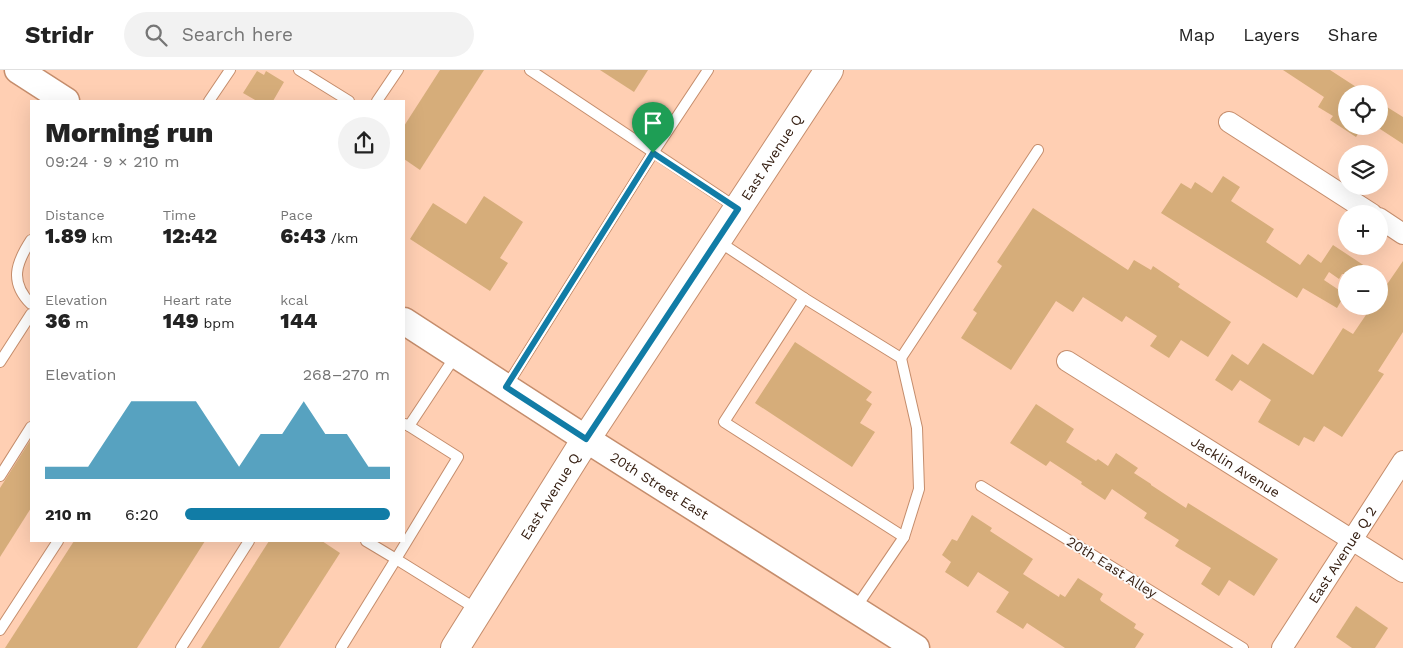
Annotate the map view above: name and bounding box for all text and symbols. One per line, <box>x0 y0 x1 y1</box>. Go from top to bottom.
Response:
search box <box>124 12 474 57</box>
text: Stridr <box>25 21 94 49</box>
icon: search <box>142 21 170 49</box>
text: Search here <box>182 23 293 46</box>
text: Map <box>1178 24 1215 45</box>
text: Layers <box>1243 24 1300 45</box>
text: Share <box>1328 24 1378 45</box>
map controls <box>1338 85 1388 315</box>
button: locate <box>1338 85 1388 135</box>
pin <box>632 102 674 153</box>
icon: arrive <box>639 109 667 137</box>
street label: East Avenue Q <box>738 111 805 203</box>
text: Morning run <box>45 116 213 149</box>
button: share <box>338 117 390 169</box>
button: layers <box>1338 145 1388 195</box>
text: 09:24 · 9 × 210 m <box>45 152 179 171</box>
button: + <box>1338 205 1388 255</box>
text: Distance <box>45 207 105 223</box>
text: Time <box>163 207 196 223</box>
text: Pace <box>280 207 313 223</box>
text: 1.89 <box>45 223 87 248</box>
text: 12:42 <box>163 223 217 248</box>
text: 6:43 <box>280 223 326 248</box>
text: km <box>87 230 113 246</box>
text: /km <box>326 230 358 246</box>
button: − <box>1338 265 1388 315</box>
text: Elevation <box>45 292 108 308</box>
text: Heart rate <box>163 292 232 308</box>
text: kcal <box>280 292 308 308</box>
text: 36 <box>45 308 71 333</box>
text: 149 <box>163 308 199 333</box>
text: 144 <box>280 308 317 333</box>
text: m <box>71 315 89 331</box>
text: bpm <box>199 315 234 331</box>
text: Elevation <box>45 365 116 384</box>
text: 268–270 m <box>303 365 390 384</box>
street label: Jacklin Avenue <box>1188 433 1283 501</box>
street label: 20th Street East <box>607 449 712 523</box>
street label: East Avenue Q <box>517 450 583 543</box>
street label: East Avenue Q 2 <box>1305 503 1379 606</box>
text: 210 m <box>45 505 91 524</box>
text: 6:20 <box>125 505 159 524</box>
street label: 20th East Alley <box>1064 533 1161 602</box>

